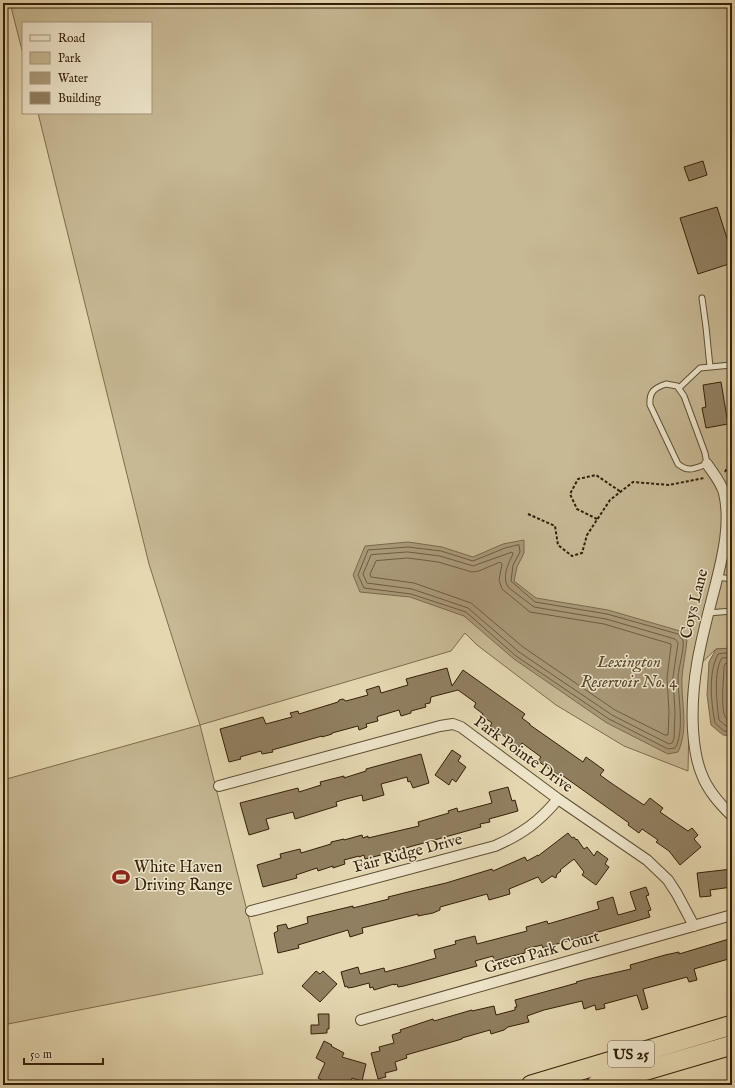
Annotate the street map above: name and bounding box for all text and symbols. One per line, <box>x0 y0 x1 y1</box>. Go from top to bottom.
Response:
legend <box>22 22 152 114</box>
text: Road <box>58 31 86 46</box>
text: Park <box>58 51 81 66</box>
text: Water <box>58 71 89 86</box>
text: Building <box>58 91 102 106</box>
street label: Coys Lane <box>677 567 713 641</box>
water label: Lexington Reservoir No. 4 <box>580 652 678 693</box>
street label: Park Pointe Drive <box>469 712 577 798</box>
street label: Fair Ridge Drive <box>351 830 465 878</box>
place label: White Haven Driving Range <box>134 858 233 896</box>
sports icon: White Haven Driving Range <box>111 867 131 887</box>
street label: Green Park Court <box>482 927 602 979</box>
scale bar <box>24 1040 103 1066</box>
road number: US 25 <box>608 1041 654 1067</box>
text: 50 m <box>30 1047 52 1062</box>

